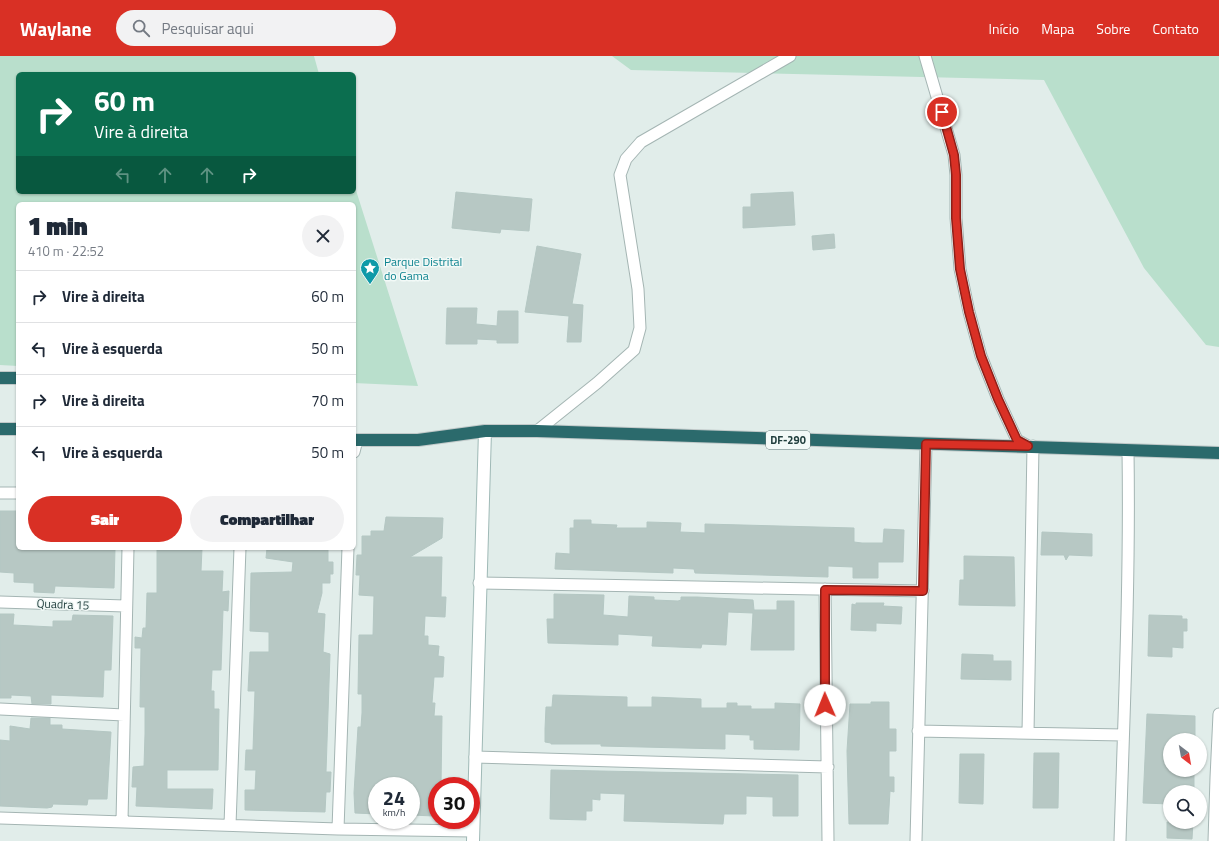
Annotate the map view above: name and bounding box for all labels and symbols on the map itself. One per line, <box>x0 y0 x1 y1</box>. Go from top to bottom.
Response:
pin <box>925 95 959 129</box>
place label: Parque Distrital do Gama <box>384 252 462 285</box>
place icon: Parque Distrital do Gama <box>359 257 381 285</box>
road number: DF-290 <box>766 431 810 449</box>
street label: Quadra 15 <box>36 594 90 614</box>
position arrow <box>804 684 846 726</box>
north arrow <box>1163 733 1207 777</box>
speed limit sign: 30 <box>428 777 480 829</box>

